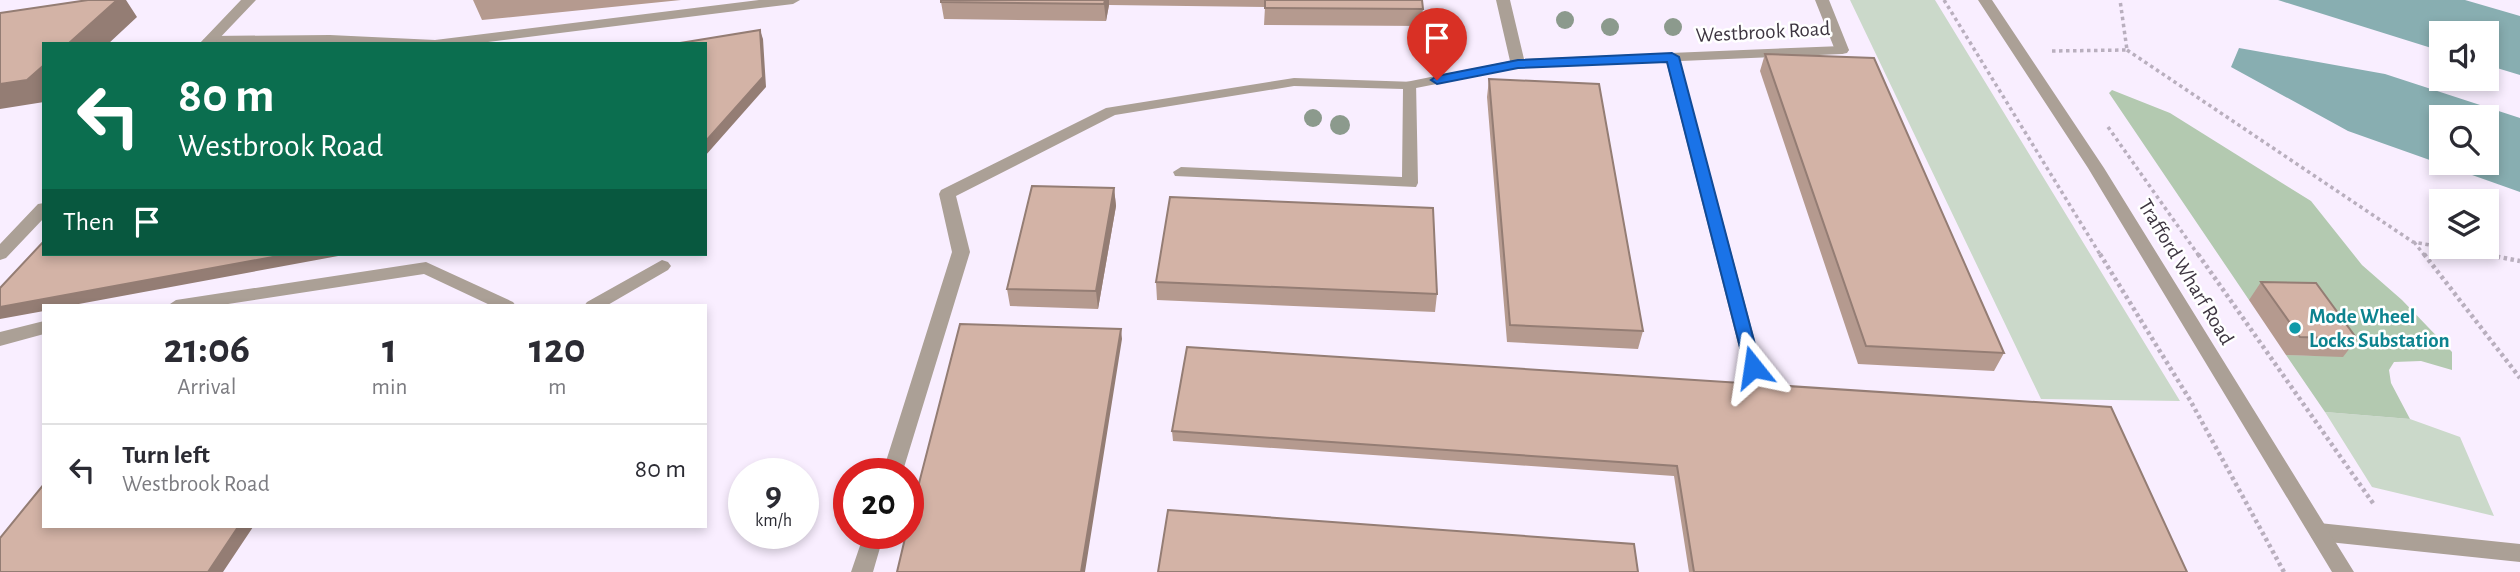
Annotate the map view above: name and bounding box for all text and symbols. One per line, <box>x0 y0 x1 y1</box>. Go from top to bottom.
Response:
pin <box>1407 8 1467 80</box>
street label: Westbrook Road <box>1695 18 1831 46</box>
icon: arrive <box>1418 19 1456 57</box>
map controls <box>2429 21 2499 259</box>
button: sound <box>2429 21 2499 91</box>
icon: left <box>63 70 154 161</box>
text: 80 m <box>178 72 275 121</box>
button: search <box>2429 105 2499 175</box>
text: Westbrook Road <box>178 130 383 162</box>
button: layers <box>2429 189 2499 259</box>
street label: Trafford Wharf Road <box>2134 195 2238 349</box>
icon: arrive <box>128 203 166 241</box>
text: Then <box>63 209 114 235</box>
place label: Mode Wheel Locks Substation <box>2309 306 2450 351</box>
marker: Mode Wheel Locks Substation <box>2287 320 2303 336</box>
text: 21:06 <box>163 328 250 370</box>
text: 1 <box>382 328 397 370</box>
text: 120 <box>529 328 586 370</box>
position arrow <box>1716 330 1790 404</box>
text: Arrival <box>177 376 236 399</box>
text: min <box>372 376 407 399</box>
text: m <box>548 376 566 399</box>
text: Turn left <box>122 442 210 468</box>
icon: left <box>63 451 101 489</box>
text: 80 m <box>635 456 686 482</box>
speed limit sign: 20 <box>833 458 924 549</box>
text: Westbrook Road <box>122 473 270 496</box>
text: 9 <box>765 477 782 512</box>
text: km/h <box>755 512 792 530</box>

